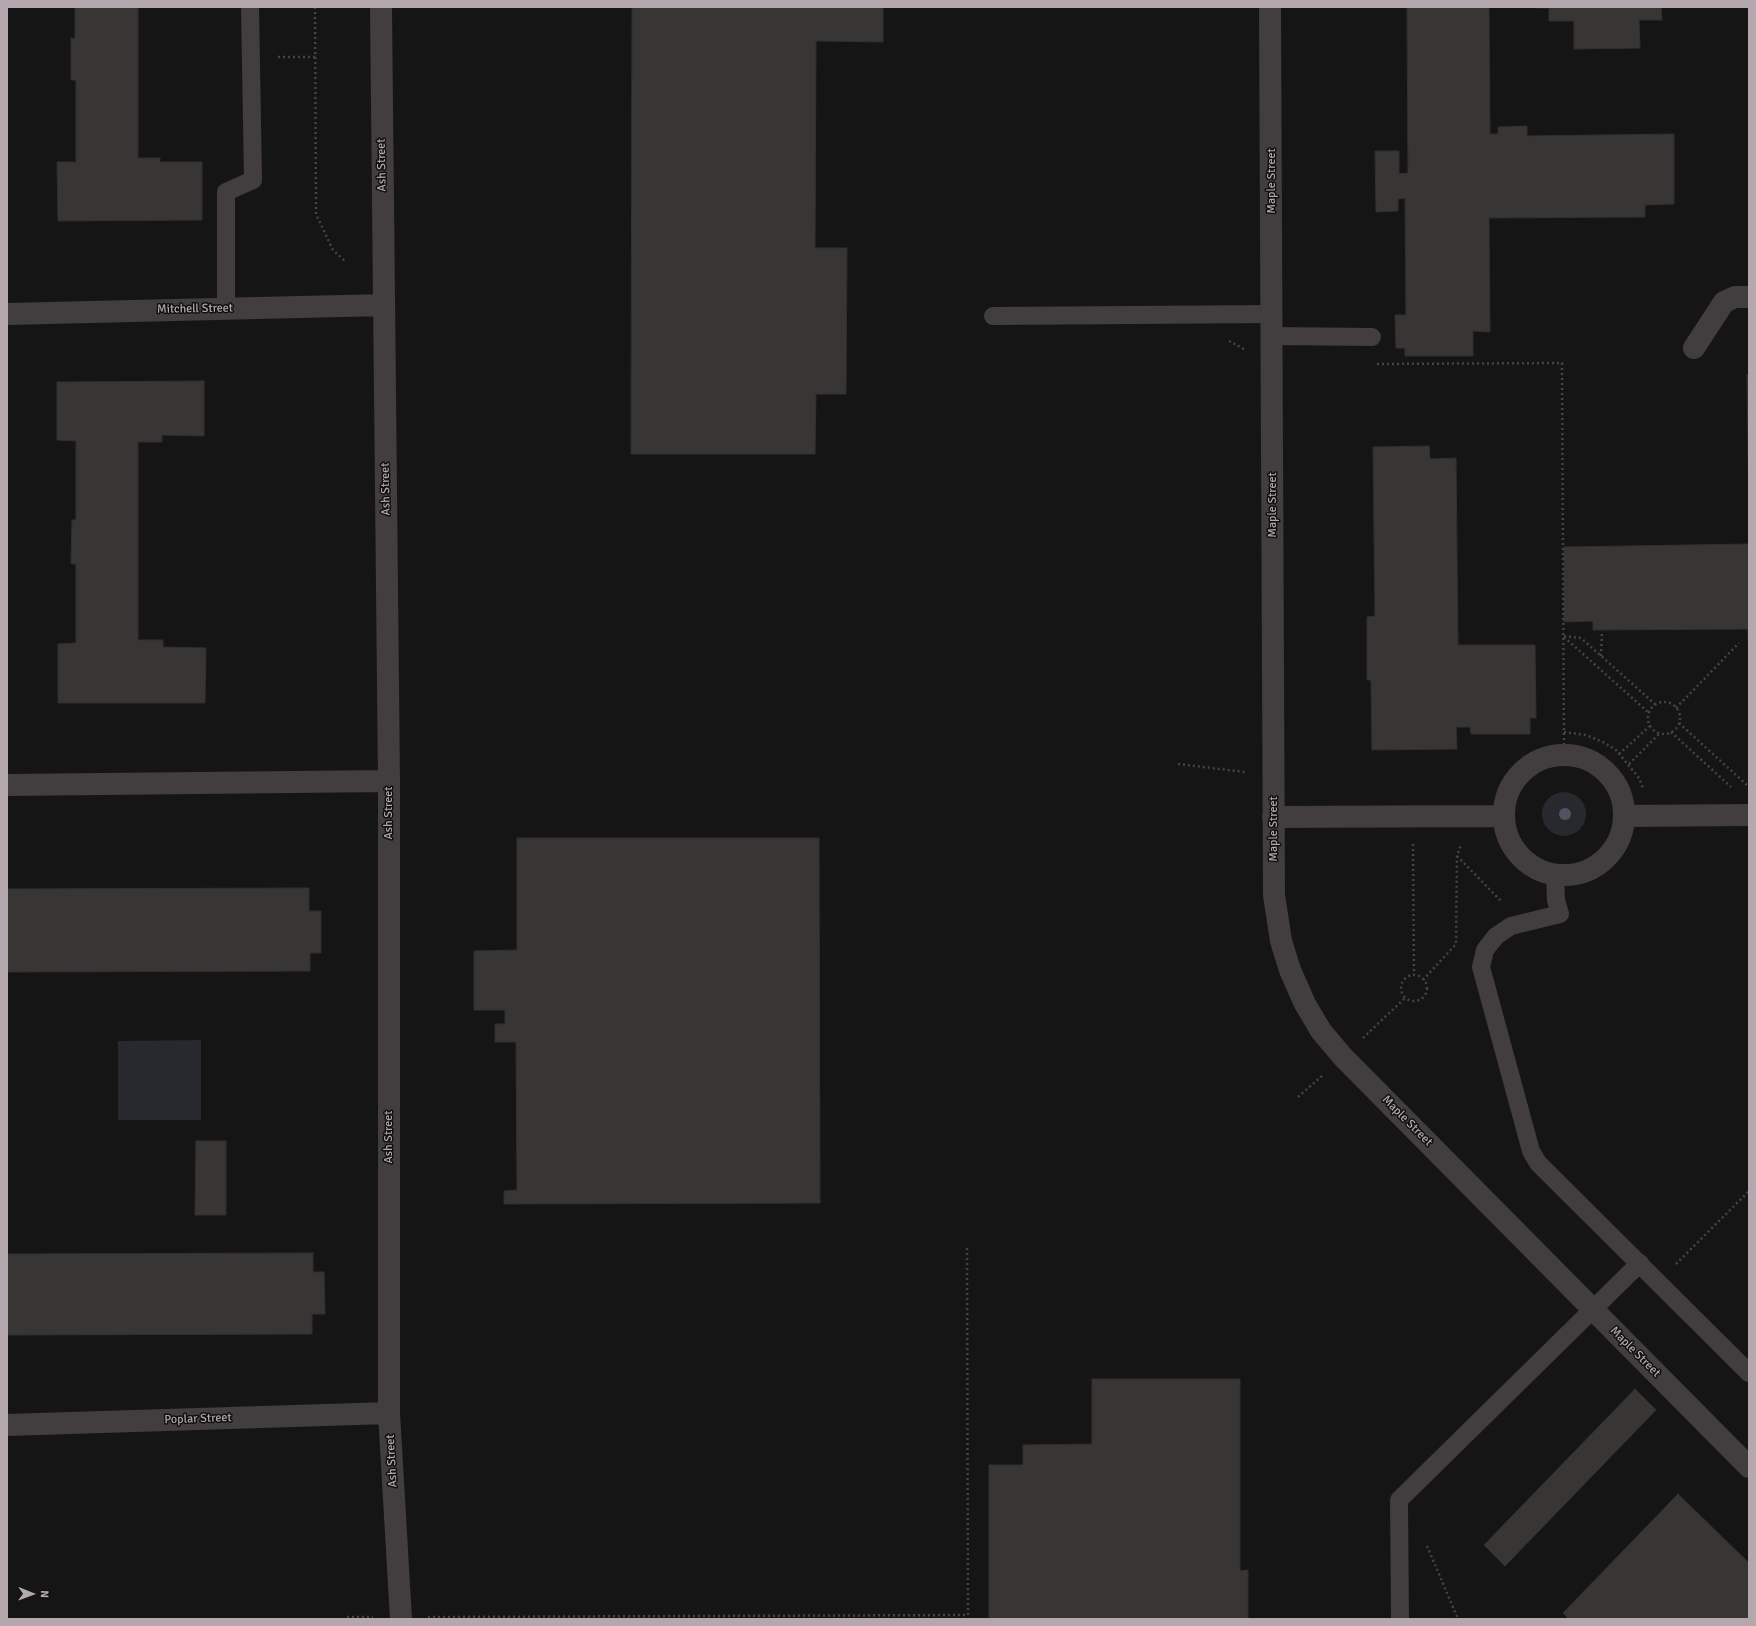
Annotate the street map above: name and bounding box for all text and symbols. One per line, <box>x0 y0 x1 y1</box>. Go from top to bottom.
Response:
street label: Ash Street <box>374 138 390 192</box>
street label: Maple Street <box>1265 148 1279 214</box>
street label: Mitchell Street <box>157 301 233 317</box>
street label: Ash Street <box>378 462 394 516</box>
street label: Maple Street <box>1266 472 1280 538</box>
street label: Ash Street <box>382 786 396 840</box>
street label: Maple Street <box>1267 796 1281 862</box>
street label: Maple Street <box>1379 1093 1435 1149</box>
street label: Ash Street <box>382 1110 396 1164</box>
street label: Maple Street <box>1607 1324 1663 1380</box>
street label: Poplar Street <box>164 1411 232 1427</box>
street label: Ash Street <box>383 1434 401 1488</box>
north arrow <box>12 1574 52 1614</box>
text: N <box>38 1590 51 1598</box>

